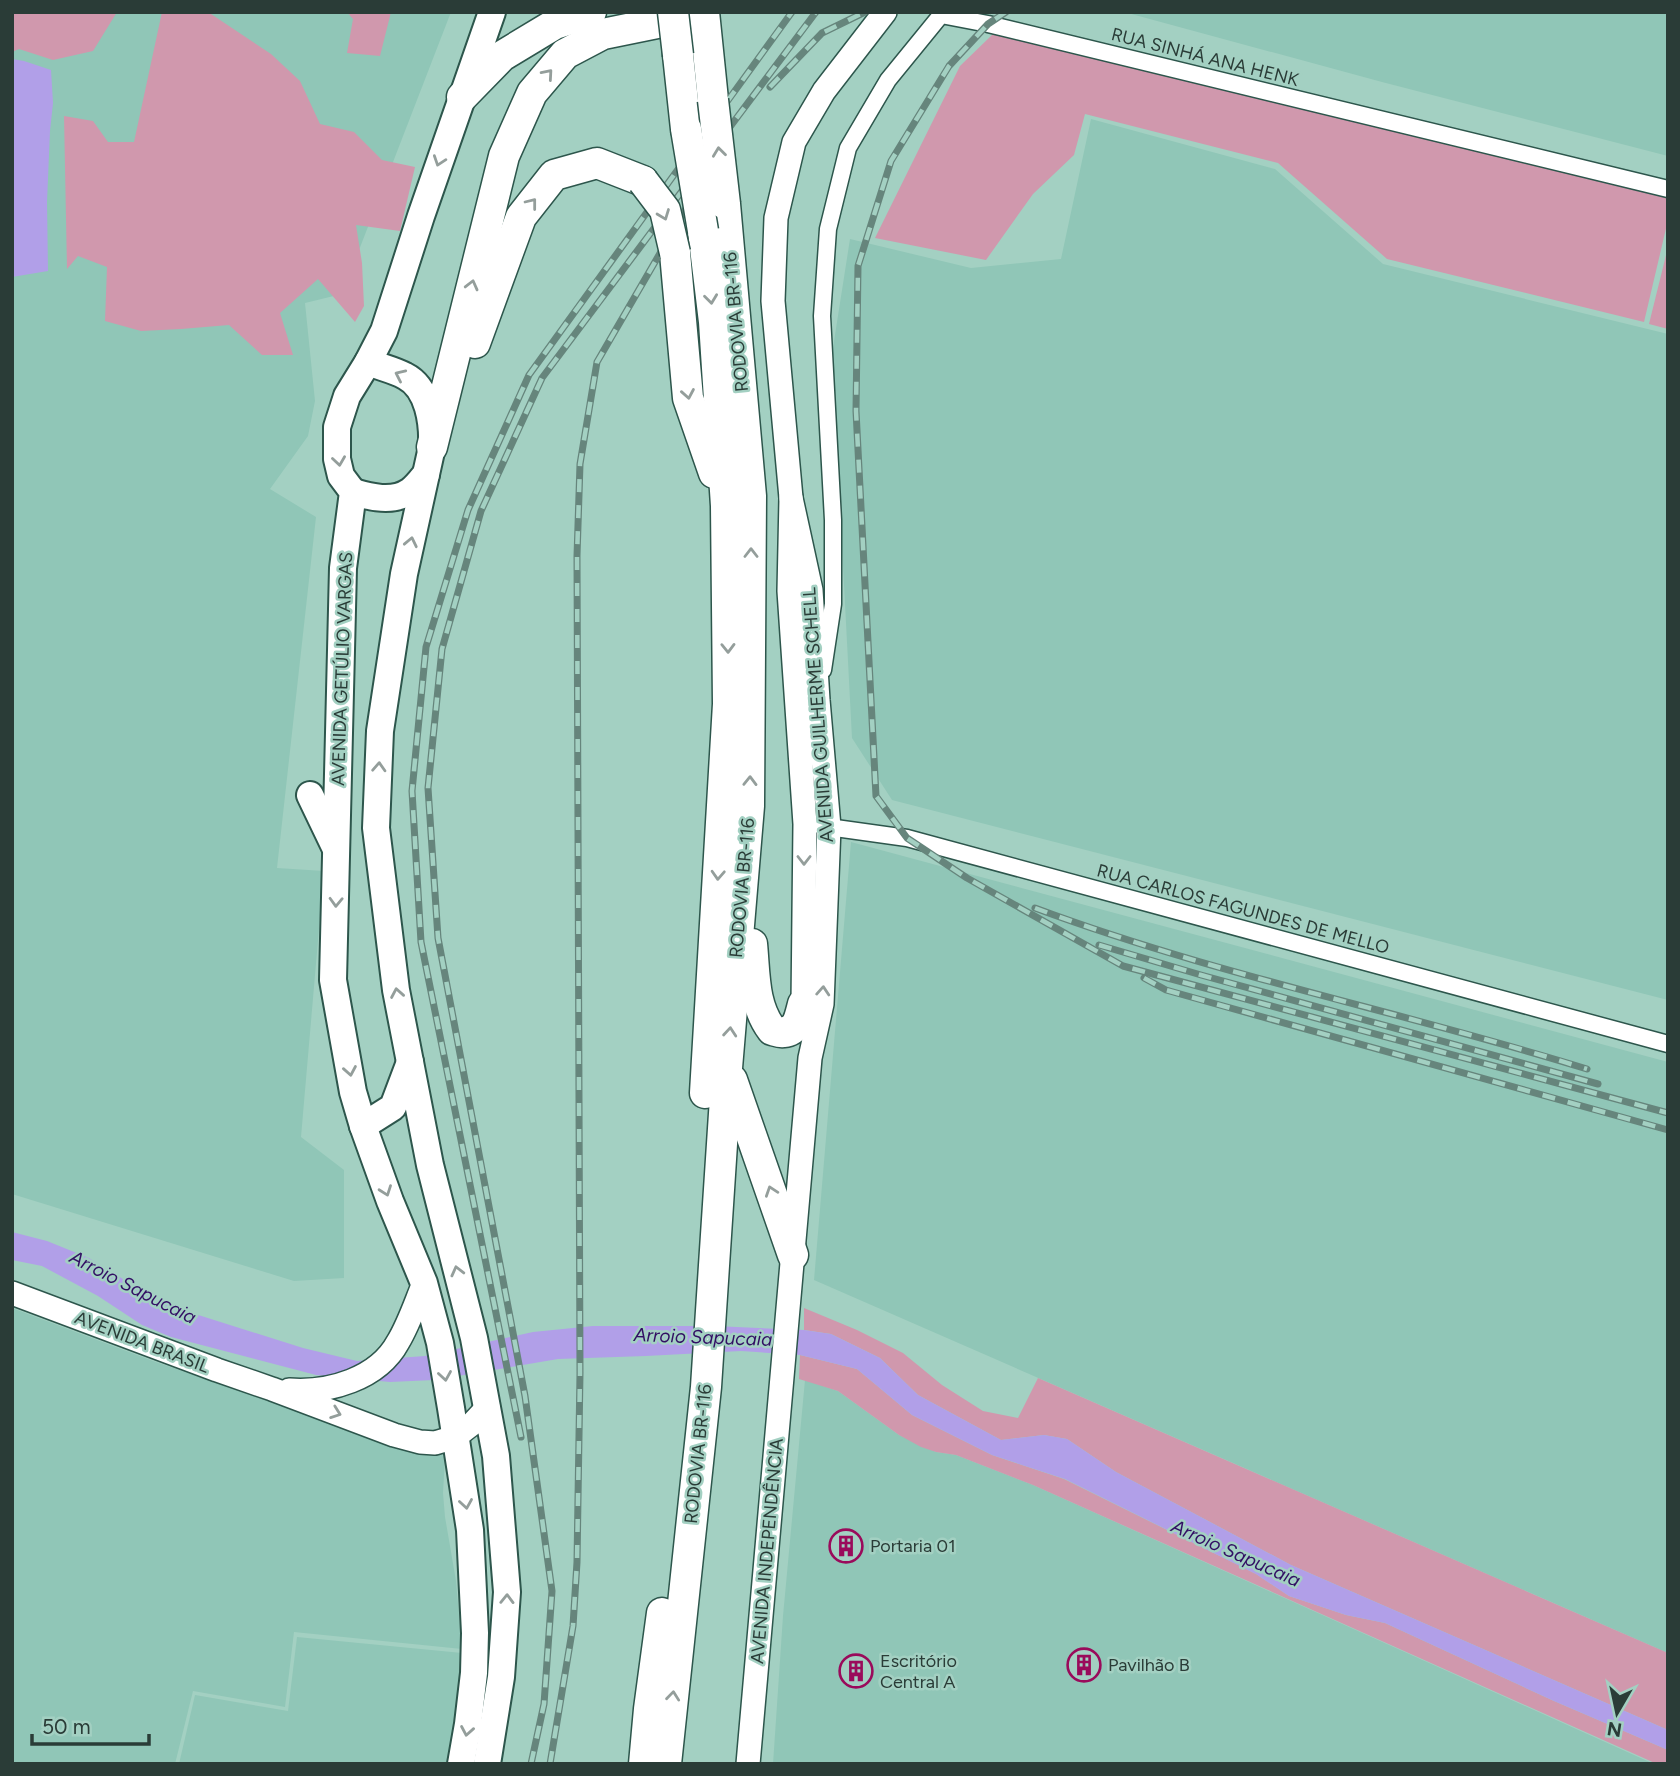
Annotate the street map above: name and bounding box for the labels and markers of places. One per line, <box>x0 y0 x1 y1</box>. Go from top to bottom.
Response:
building icon: Portaria 01 <box>827 1527 865 1565</box>
place label: Portaria 01 <box>870 1535 956 1557</box>
building icon: Pavilhão B <box>1065 1646 1103 1684</box>
place label: Escritório Central A <box>880 1650 957 1693</box>
building icon: Escritório Central A <box>837 1652 875 1690</box>
place label: Pavilhão B <box>1108 1654 1190 1676</box>

